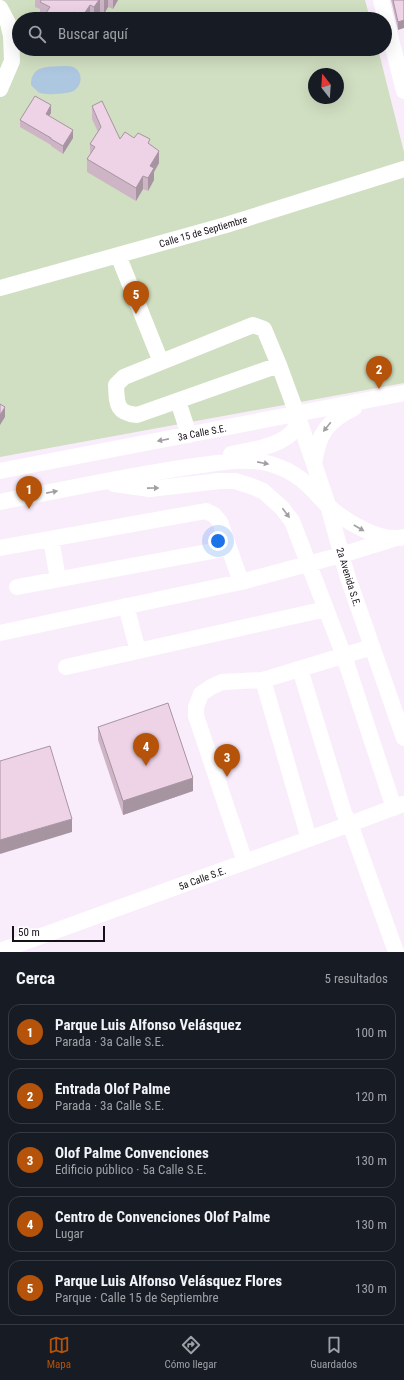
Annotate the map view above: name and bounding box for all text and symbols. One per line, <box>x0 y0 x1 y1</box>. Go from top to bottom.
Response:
search box <box>12 12 392 56</box>
icon: search <box>26 23 48 45</box>
text: Buscar aquí <box>58 25 128 43</box>
north arrow <box>308 68 344 104</box>
street label: Calle 15 de Septiembre <box>158 214 249 249</box>
pin: 5 <box>123 281 149 314</box>
pin: 2 <box>366 356 392 389</box>
street label: 3a Calle S.E. <box>177 422 227 443</box>
one-way arrow <box>323 422 331 433</box>
one-way arrow <box>157 437 169 443</box>
one-way arrow <box>257 460 269 466</box>
pin: 1 <box>16 476 42 509</box>
one-way arrow <box>147 485 160 491</box>
one-way arrow <box>46 488 58 494</box>
one-way arrow <box>282 508 290 518</box>
one-way arrow <box>354 524 365 531</box>
your location <box>208 531 228 551</box>
street label: 2a Avenida S.E. <box>334 546 363 608</box>
pin: 4 <box>133 733 159 766</box>
pin: 3 <box>214 744 240 777</box>
street label: 5a Calle S.E. <box>177 865 227 892</box>
scale bar <box>12 924 105 943</box>
text: 50 m <box>18 926 40 939</box>
text: Cerca <box>16 968 55 988</box>
text: 5 resultados <box>324 971 388 986</box>
text: Parque Luis Alfonso Velásquez <box>55 1016 242 1034</box>
text: 1 <box>27 1025 33 1040</box>
text: 100 m <box>355 1025 387 1040</box>
text: Parada · 3a Calle S.E. <box>55 1034 164 1049</box>
text: Entrada Olof Palme <box>55 1080 170 1098</box>
text: 2 <box>27 1089 33 1104</box>
text: 120 m <box>355 1089 387 1104</box>
text: Parada · 3a Calle S.E. <box>55 1098 164 1113</box>
text: Olof Palme Convenciones <box>55 1144 209 1162</box>
text: 3 <box>27 1153 33 1168</box>
text: 130 m <box>355 1153 387 1168</box>
text: Edificio público · 5a Calle S.E. <box>55 1162 207 1177</box>
text: Centro de Convenciones Olof Palme <box>55 1208 270 1226</box>
text: 4 <box>27 1217 33 1232</box>
text: 130 m <box>355 1217 387 1232</box>
text: Lugar <box>55 1226 84 1241</box>
text: Parque Luis Alfonso Velásquez Flores <box>55 1272 282 1290</box>
text: 5 <box>27 1281 33 1296</box>
text: 130 m <box>355 1281 387 1296</box>
text: Parque · Calle 15 de Septiembre <box>55 1290 219 1305</box>
tab: Mapa <box>47 1334 71 1371</box>
tab: Cómo llegar <box>164 1334 217 1371</box>
tab: Guardados <box>310 1334 357 1371</box>

